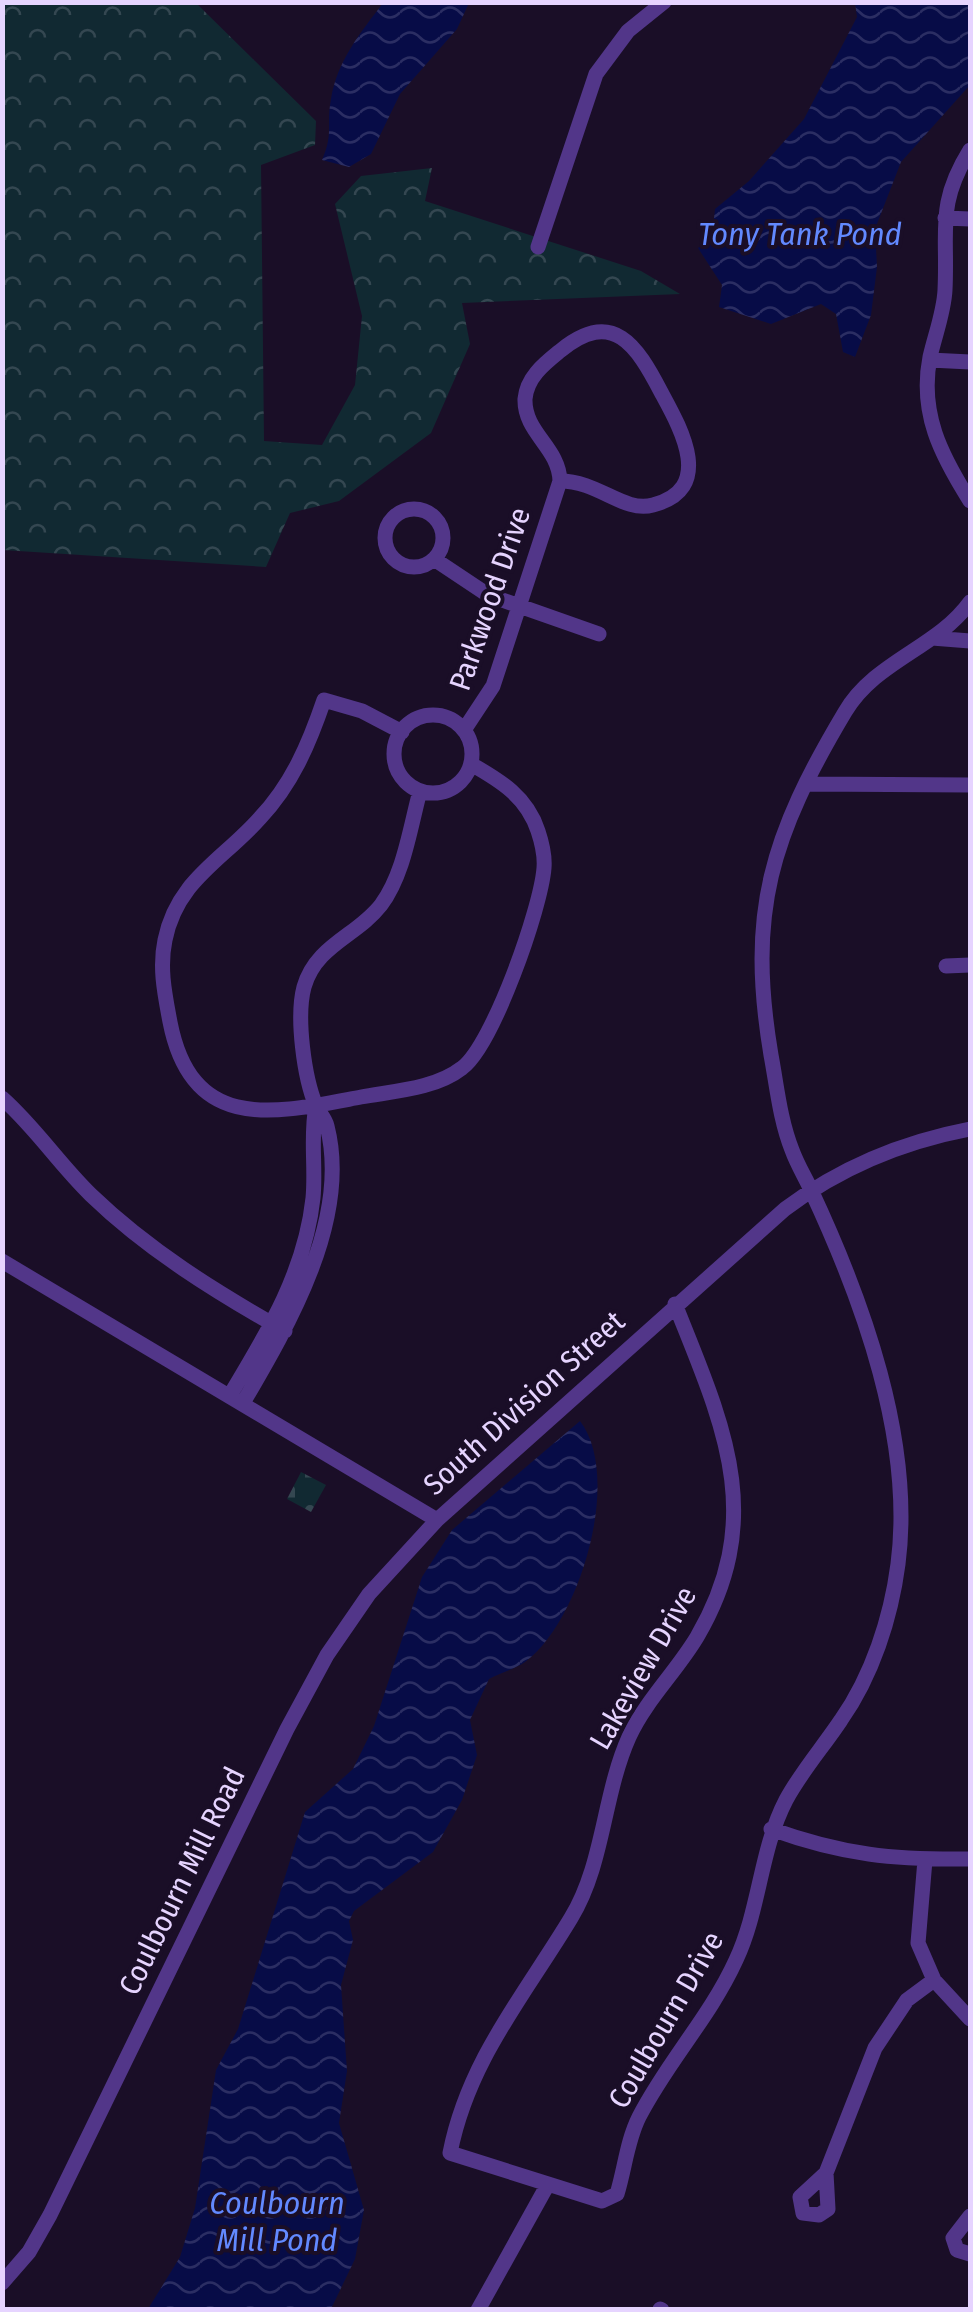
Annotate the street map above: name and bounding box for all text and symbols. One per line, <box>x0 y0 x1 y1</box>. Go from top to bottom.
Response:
water label: Tony Tank Pond <box>698 215 902 253</box>
street label: Parkwood Drive <box>442 503 538 695</box>
street label: South Division Street <box>416 1303 632 1503</box>
street label: Lakeview Drive <box>582 1580 704 1756</box>
street label: Coulbourn Mill Road <box>111 1761 253 2001</box>
street label: Coulbourn Drive <box>601 1925 731 2115</box>
water label: Coulbourn Mill Pond <box>209 2184 345 2259</box>

